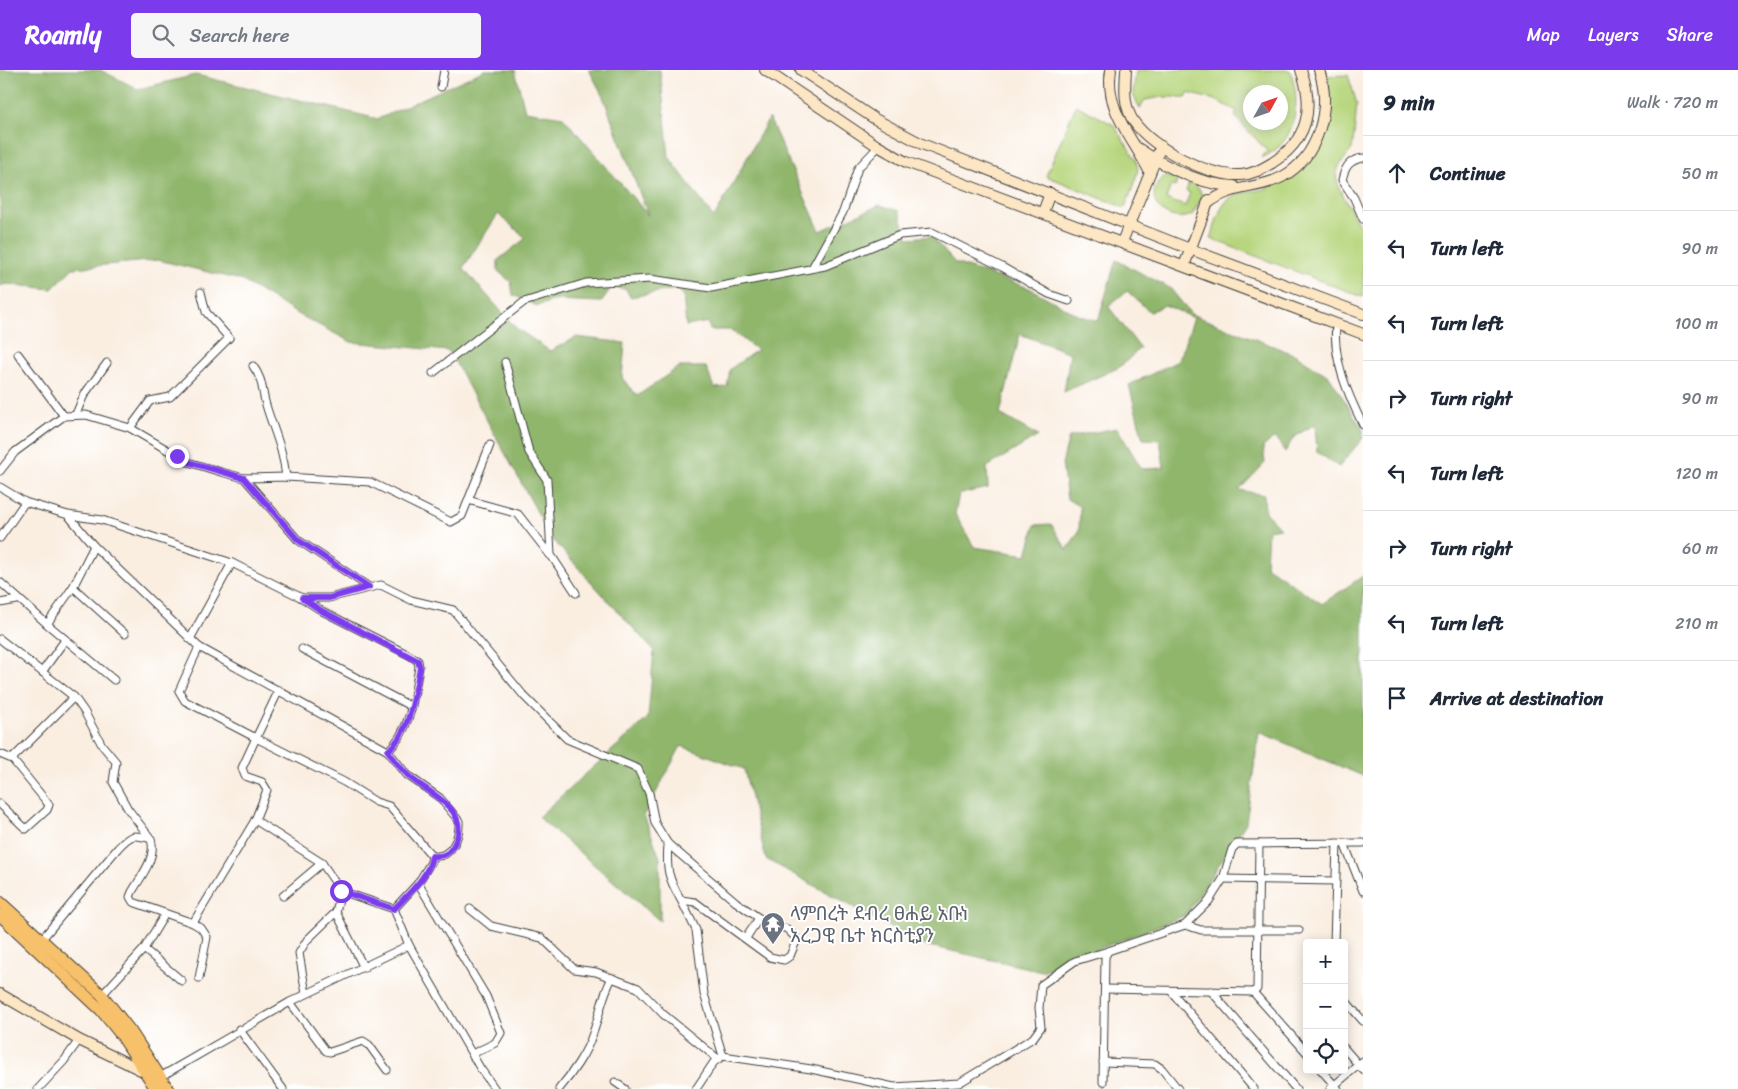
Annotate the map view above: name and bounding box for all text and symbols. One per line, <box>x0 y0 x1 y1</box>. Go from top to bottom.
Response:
search box <box>131 13 481 58</box>
text: Roamly <box>25 14 101 56</box>
text: Search here <box>189 19 289 52</box>
text: Map <box>1527 19 1560 51</box>
text: Layers <box>1588 19 1639 51</box>
text: Share <box>1667 19 1713 51</box>
icon: search <box>149 21 177 49</box>
text: 9 min <box>1383 84 1435 122</box>
north arrow <box>1243 85 1288 130</box>
text: Walk · 720 m <box>1627 88 1718 117</box>
text: Continue <box>1430 157 1506 190</box>
icon: ahead <box>1383 159 1411 187</box>
text: 50 m <box>1682 159 1718 188</box>
text: Turn left <box>1430 232 1503 265</box>
icon: left <box>1383 234 1411 262</box>
text: 90 m <box>1682 234 1718 263</box>
text: Turn left <box>1430 307 1503 340</box>
icon: left <box>1383 309 1411 337</box>
text: 100 m <box>1674 309 1718 338</box>
text: Turn right <box>1430 382 1512 415</box>
icon: right <box>1383 384 1411 412</box>
text: 90 m <box>1682 384 1718 413</box>
route end <box>166 445 189 468</box>
text: Turn left <box>1430 457 1503 490</box>
icon: left <box>1383 459 1411 487</box>
text: 120 m <box>1675 459 1718 488</box>
text: Turn right <box>1430 532 1512 565</box>
icon: right <box>1383 534 1411 562</box>
text: 60 m <box>1682 534 1718 563</box>
text: Turn left <box>1430 607 1503 640</box>
icon: left <box>1383 609 1411 637</box>
text: 210 m <box>1675 609 1718 638</box>
text: Arrive at destination <box>1430 682 1603 715</box>
icon: arrive <box>1383 684 1411 712</box>
route start <box>330 880 353 903</box>
place label: ላምበረት ደብረ ፀሐይ አቡነ አረጋዊ ቤተ ክርስቲያን <box>790 897 968 952</box>
temple icon: ላምበረት ደብረ ፀሐይ አቡነ አረጋዊ ቤተ ክርስቲያን <box>760 911 786 945</box>
map controls <box>1303 939 1348 1074</box>
button: + <box>1303 939 1348 984</box>
button: − <box>1303 984 1348 1029</box>
button: locate <box>1303 1029 1348 1074</box>

